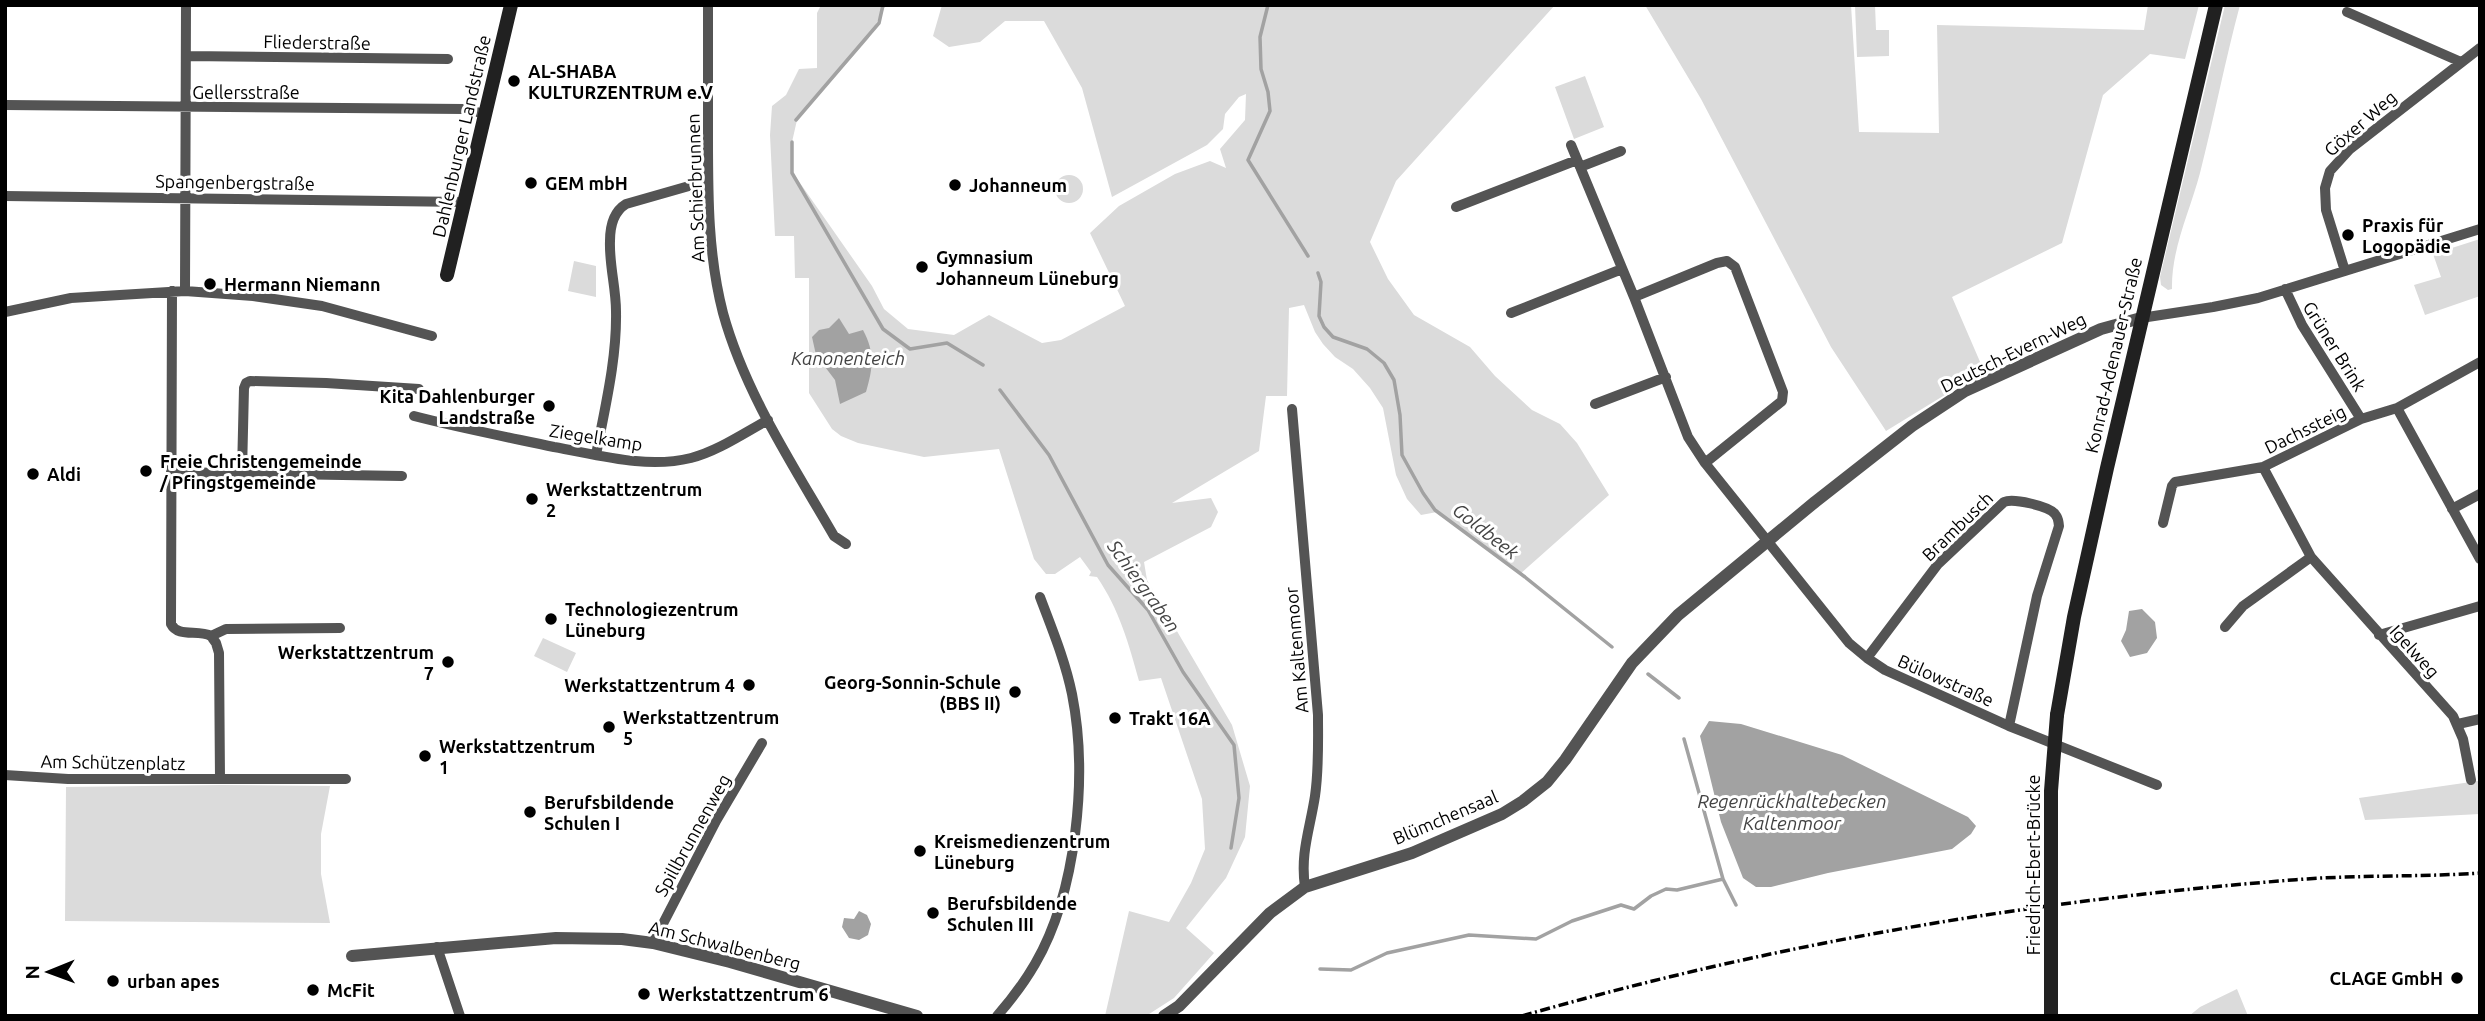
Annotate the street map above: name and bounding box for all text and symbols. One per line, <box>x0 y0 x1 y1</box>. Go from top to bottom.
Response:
street label: Fliederstraße <box>263 31 371 53</box>
street label: Dahlenburger Landstraße <box>428 33 494 239</box>
place label: AL-SHABA KULTURZENTRUM e.V <box>528 61 713 102</box>
marker: AL-SHABA KULTURZENTRUM e.V <box>506 73 522 89</box>
street label: Gellersstraße <box>192 82 300 102</box>
street label: Göxer Weg <box>2320 86 2400 160</box>
street label: Am Schierbrunnen <box>682 113 708 263</box>
street label: Spangenbergstraße <box>155 171 315 193</box>
place label: GEM mbH <box>545 173 628 193</box>
marker: GEM mbH <box>523 175 539 191</box>
place label: Johanneum <box>969 175 1067 195</box>
marker: Johanneum <box>947 177 963 193</box>
place label: Praxis für Logopädie <box>2362 215 2451 256</box>
marker: Praxis für Logopädie <box>2340 227 2356 243</box>
place label: Gymnasium Johanneum Lüneburg <box>936 247 1119 288</box>
street label: Konrad-Adenauer-Straße <box>2081 255 2145 455</box>
marker: Gymnasium Johanneum Lüneburg <box>914 259 930 275</box>
place label: Hermann Niemann <box>224 274 381 294</box>
marker: Hermann Niemann <box>202 276 218 292</box>
street label: Grüner Brink <box>2299 297 2371 395</box>
street label: Deutsch-Evern-Weg <box>1937 308 2089 396</box>
water label: Kanonenteich <box>791 347 905 369</box>
place label: Kita Dahlenburger Landstraße <box>380 386 536 427</box>
marker: Kita Dahlenburger Landstraße <box>541 398 557 414</box>
street label: Dachssteig <box>2261 401 2349 457</box>
street label: Ziegelkamp <box>548 420 644 454</box>
place label: Freie Christengemeinde / Pfingstgemeinde <box>159 451 362 492</box>
marker: Freie Christengemeinde / Pfingstgemeinde <box>138 463 154 479</box>
place label: Aldi <box>47 464 81 484</box>
marker: Aldi <box>25 466 41 482</box>
place label: Werkstattzentrum 2 <box>546 479 702 520</box>
street label: Brambusch <box>1918 487 1996 565</box>
marker: Werkstattzentrum 2 <box>524 491 540 507</box>
water label: Goldbeek <box>1449 498 1524 564</box>
water label: Schiergraben <box>1103 535 1185 636</box>
street label: Am Kaltenmoor <box>1280 586 1311 714</box>
place label: Technologiezentrum Lüneburg <box>565 599 739 640</box>
marker: Technologiezentrum Lüneburg <box>543 611 559 627</box>
street label: Igelweg <box>2386 621 2444 681</box>
place label: Werkstattzentrum 7 <box>278 642 434 683</box>
street label: Bülowstraße <box>1895 650 1997 710</box>
marker: Werkstattzentrum 7 <box>440 654 456 670</box>
place label: Georg-Sonnin-Schule (BBS II) <box>824 672 1001 714</box>
place label: Werkstattzentrum 4 <box>564 675 735 695</box>
marker: Werkstattzentrum 4 <box>741 677 757 693</box>
marker: Georg-Sonnin-Schule (BBS II) <box>1007 684 1023 700</box>
place label: Werkstattzentrum 5 <box>623 707 779 748</box>
place label: Trakt 16A <box>1129 708 1211 728</box>
marker: Trakt 16A <box>1107 710 1123 726</box>
marker: Werkstattzentrum 5 <box>601 719 617 735</box>
place label: Werkstattzentrum 1 <box>439 736 595 777</box>
marker: Werkstattzentrum 1 <box>417 748 433 764</box>
street label: Am Schützenplatz <box>40 751 186 773</box>
street label: Spillbrunnenweg <box>650 771 734 899</box>
street label: Friedrich-Ebert-Brücke <box>2023 775 2043 955</box>
street label: Blümchensaal <box>1390 786 1501 848</box>
water label: Regenrückhaltebecken Kaltenmoor <box>1697 790 1887 834</box>
place label: Berufsbildende Schulen I <box>544 792 674 833</box>
marker: Berufsbildende Schulen I <box>522 804 538 820</box>
place label: Kreismedienzentrum Lüneburg <box>934 831 1110 872</box>
marker: Kreismedienzentrum Lüneburg <box>912 843 928 859</box>
place label: Berufsbildende Schulen III <box>947 893 1077 934</box>
marker: Berufsbildende Schulen III <box>925 905 941 921</box>
street label: Am Schwalbenberg <box>647 916 803 974</box>
north arrow <box>14 937 84 1007</box>
text: N <box>21 965 43 980</box>
place label: CLAGE GmbH <box>2330 968 2443 988</box>
marker: CLAGE GmbH <box>2449 970 2465 986</box>
place label: urban apes <box>127 971 220 991</box>
marker: urban apes <box>105 973 121 989</box>
place label: McFit <box>327 980 375 1000</box>
marker: McFit <box>305 982 321 998</box>
place label: Werkstattzentrum 6 <box>658 984 829 1004</box>
marker: Werkstattzentrum 6 <box>636 986 652 1002</box>

